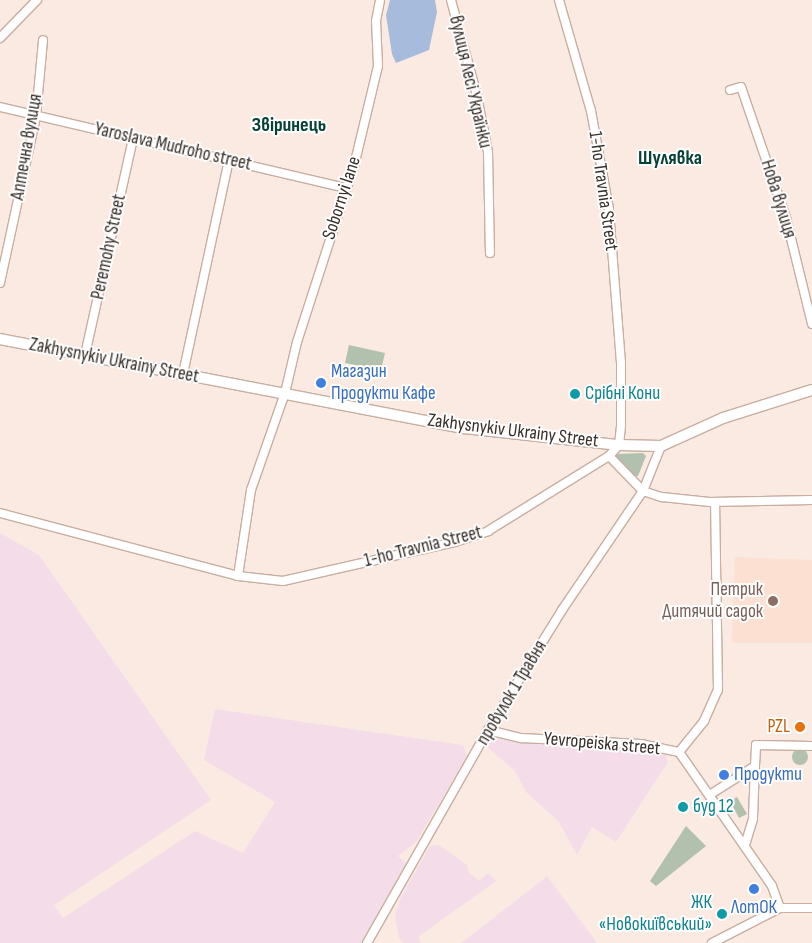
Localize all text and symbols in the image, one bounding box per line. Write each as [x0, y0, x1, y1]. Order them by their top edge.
street label: вулиця Лесі Українки [444, 14, 496, 150]
street label: Аптечна вулиця [6, 92, 48, 202]
district label: Звіринець [252, 113, 326, 137]
street label: Yaroslava Mudroho street [92, 118, 254, 176]
street label: 1-ho Travnia Street [583, 130, 623, 252]
district label: Шулявка [638, 146, 702, 170]
street label: Sobornyi lane [318, 154, 366, 242]
street label: Нова вулиця [755, 157, 801, 241]
street label: Peremohy Street [87, 192, 131, 302]
street label: Zakhysnykiv Ukrainy Street [27, 333, 201, 389]
place label: Магазин Продукти Кафе [331, 361, 436, 405]
marker: Магазин Продукти Кафе [315, 377, 327, 389]
place label: Срібні Кони [585, 383, 660, 405]
marker: Срібні Кони [569, 388, 581, 400]
street label: Zakhysnykiv Ukrainy Street [426, 409, 600, 453]
street label: 1-ho Travnia Street [362, 521, 484, 573]
place label: Петрик Дитячий садок [662, 579, 763, 623]
marker: Петрик Дитячий садок [767, 595, 779, 607]
street label: провулок 1 Травня [472, 636, 552, 750]
place label: PZL [768, 716, 790, 738]
marker: PZL [794, 721, 806, 733]
street label: Yevropeiska street [543, 728, 661, 760]
place label: Продукти [734, 764, 802, 786]
marker: Продукти [718, 769, 730, 781]
place label: буд 12 [693, 796, 734, 818]
marker: буд 12 [677, 801, 689, 813]
marker: ЛотОК [748, 883, 760, 895]
place label: ЖК «Новокиївський» [599, 892, 712, 936]
place label: ЛотОК [731, 897, 777, 919]
marker: ЖК «Новокиївський» [716, 908, 728, 920]

